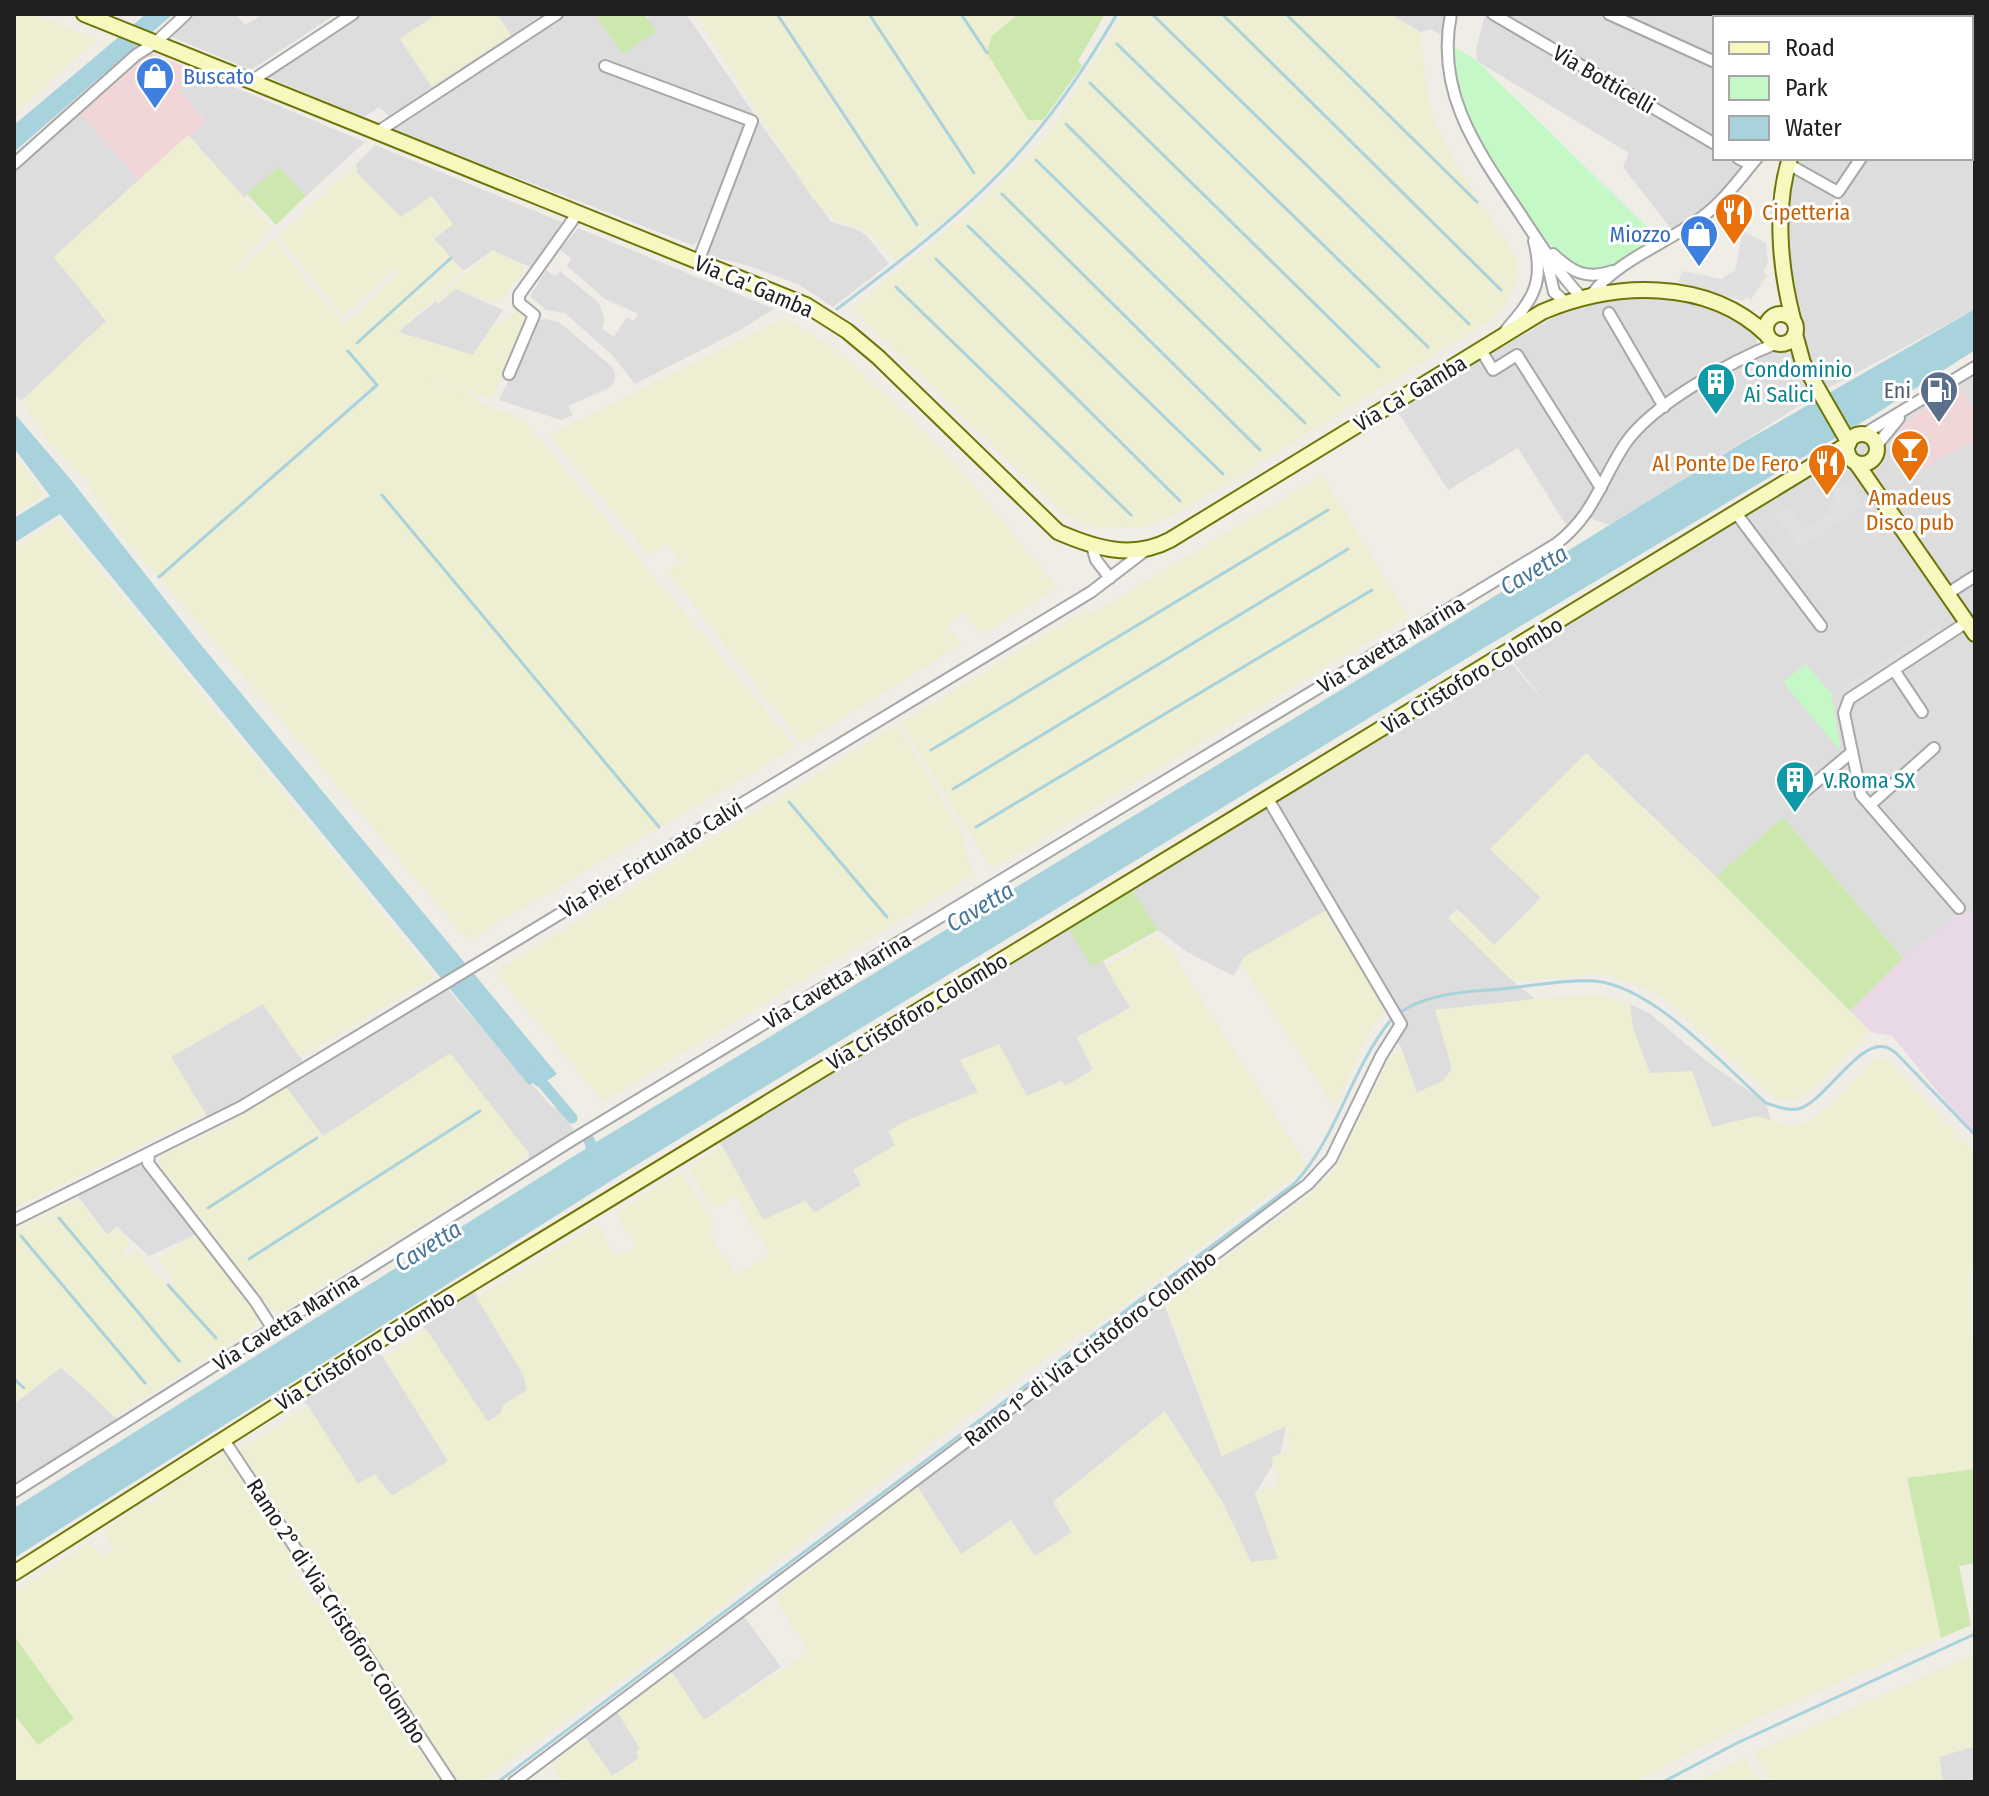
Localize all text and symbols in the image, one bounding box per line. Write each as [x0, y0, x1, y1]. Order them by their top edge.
legend [1713, 16, 1973, 160]
text: Road [1785, 34, 1835, 62]
street label: Via Botticelli [1548, 39, 1660, 119]
shop icon: Buscato [134, 55, 176, 110]
place label: Buscato [183, 63, 254, 90]
text: Park [1785, 74, 1828, 102]
text: Water [1785, 114, 1842, 142]
restaurant icon: Cipetteria [1713, 191, 1755, 246]
place label: Cipetteria [1762, 199, 1850, 226]
shop icon: Miozzo [1678, 213, 1720, 268]
place label: Miozzo [1610, 221, 1671, 248]
street label: Via Ca' Gamba [690, 249, 817, 324]
street label: Via Ca' Gamba [1349, 349, 1471, 438]
place label: Condominio Ai Salici [1744, 356, 1852, 408]
building icon: Condominio Ai Salici [1695, 361, 1737, 416]
fuel station icon: Eni [1918, 369, 1960, 424]
place label: Eni [1884, 377, 1911, 404]
bar icon: Amadeus Disco pub [1889, 428, 1931, 483]
restaurant icon: Al Ponte De Fero [1806, 442, 1848, 497]
place label: Al Ponte De Fero [1652, 450, 1799, 477]
place label: Amadeus Disco pub [1866, 484, 1954, 536]
water label: Cavetta [1495, 539, 1573, 601]
street label: Via Cavetta Marina [1313, 590, 1470, 699]
street label: Via Cristoforo Colombo [1377, 611, 1568, 740]
building icon: V.Roma SX [1774, 759, 1816, 814]
place label: V.Roma SX [1823, 767, 1916, 794]
street label: Via Pier Fortunato Calvi [555, 793, 748, 924]
water label: Cavetta [941, 876, 1019, 938]
street label: Via Cavetta Marina [759, 926, 916, 1035]
street label: Via Cristoforo Colombo [822, 947, 1013, 1076]
water label: Cavetta [389, 1215, 467, 1277]
street label: Ramo 1° di Via Cristoforo Colombo [959, 1245, 1222, 1452]
street label: Via Cavetta Marina [208, 1266, 364, 1377]
street label: Via Cristoforo Colombo [271, 1284, 460, 1417]
street label: Ramo 2° di Via Cristoforo Colombo [241, 1474, 432, 1749]

